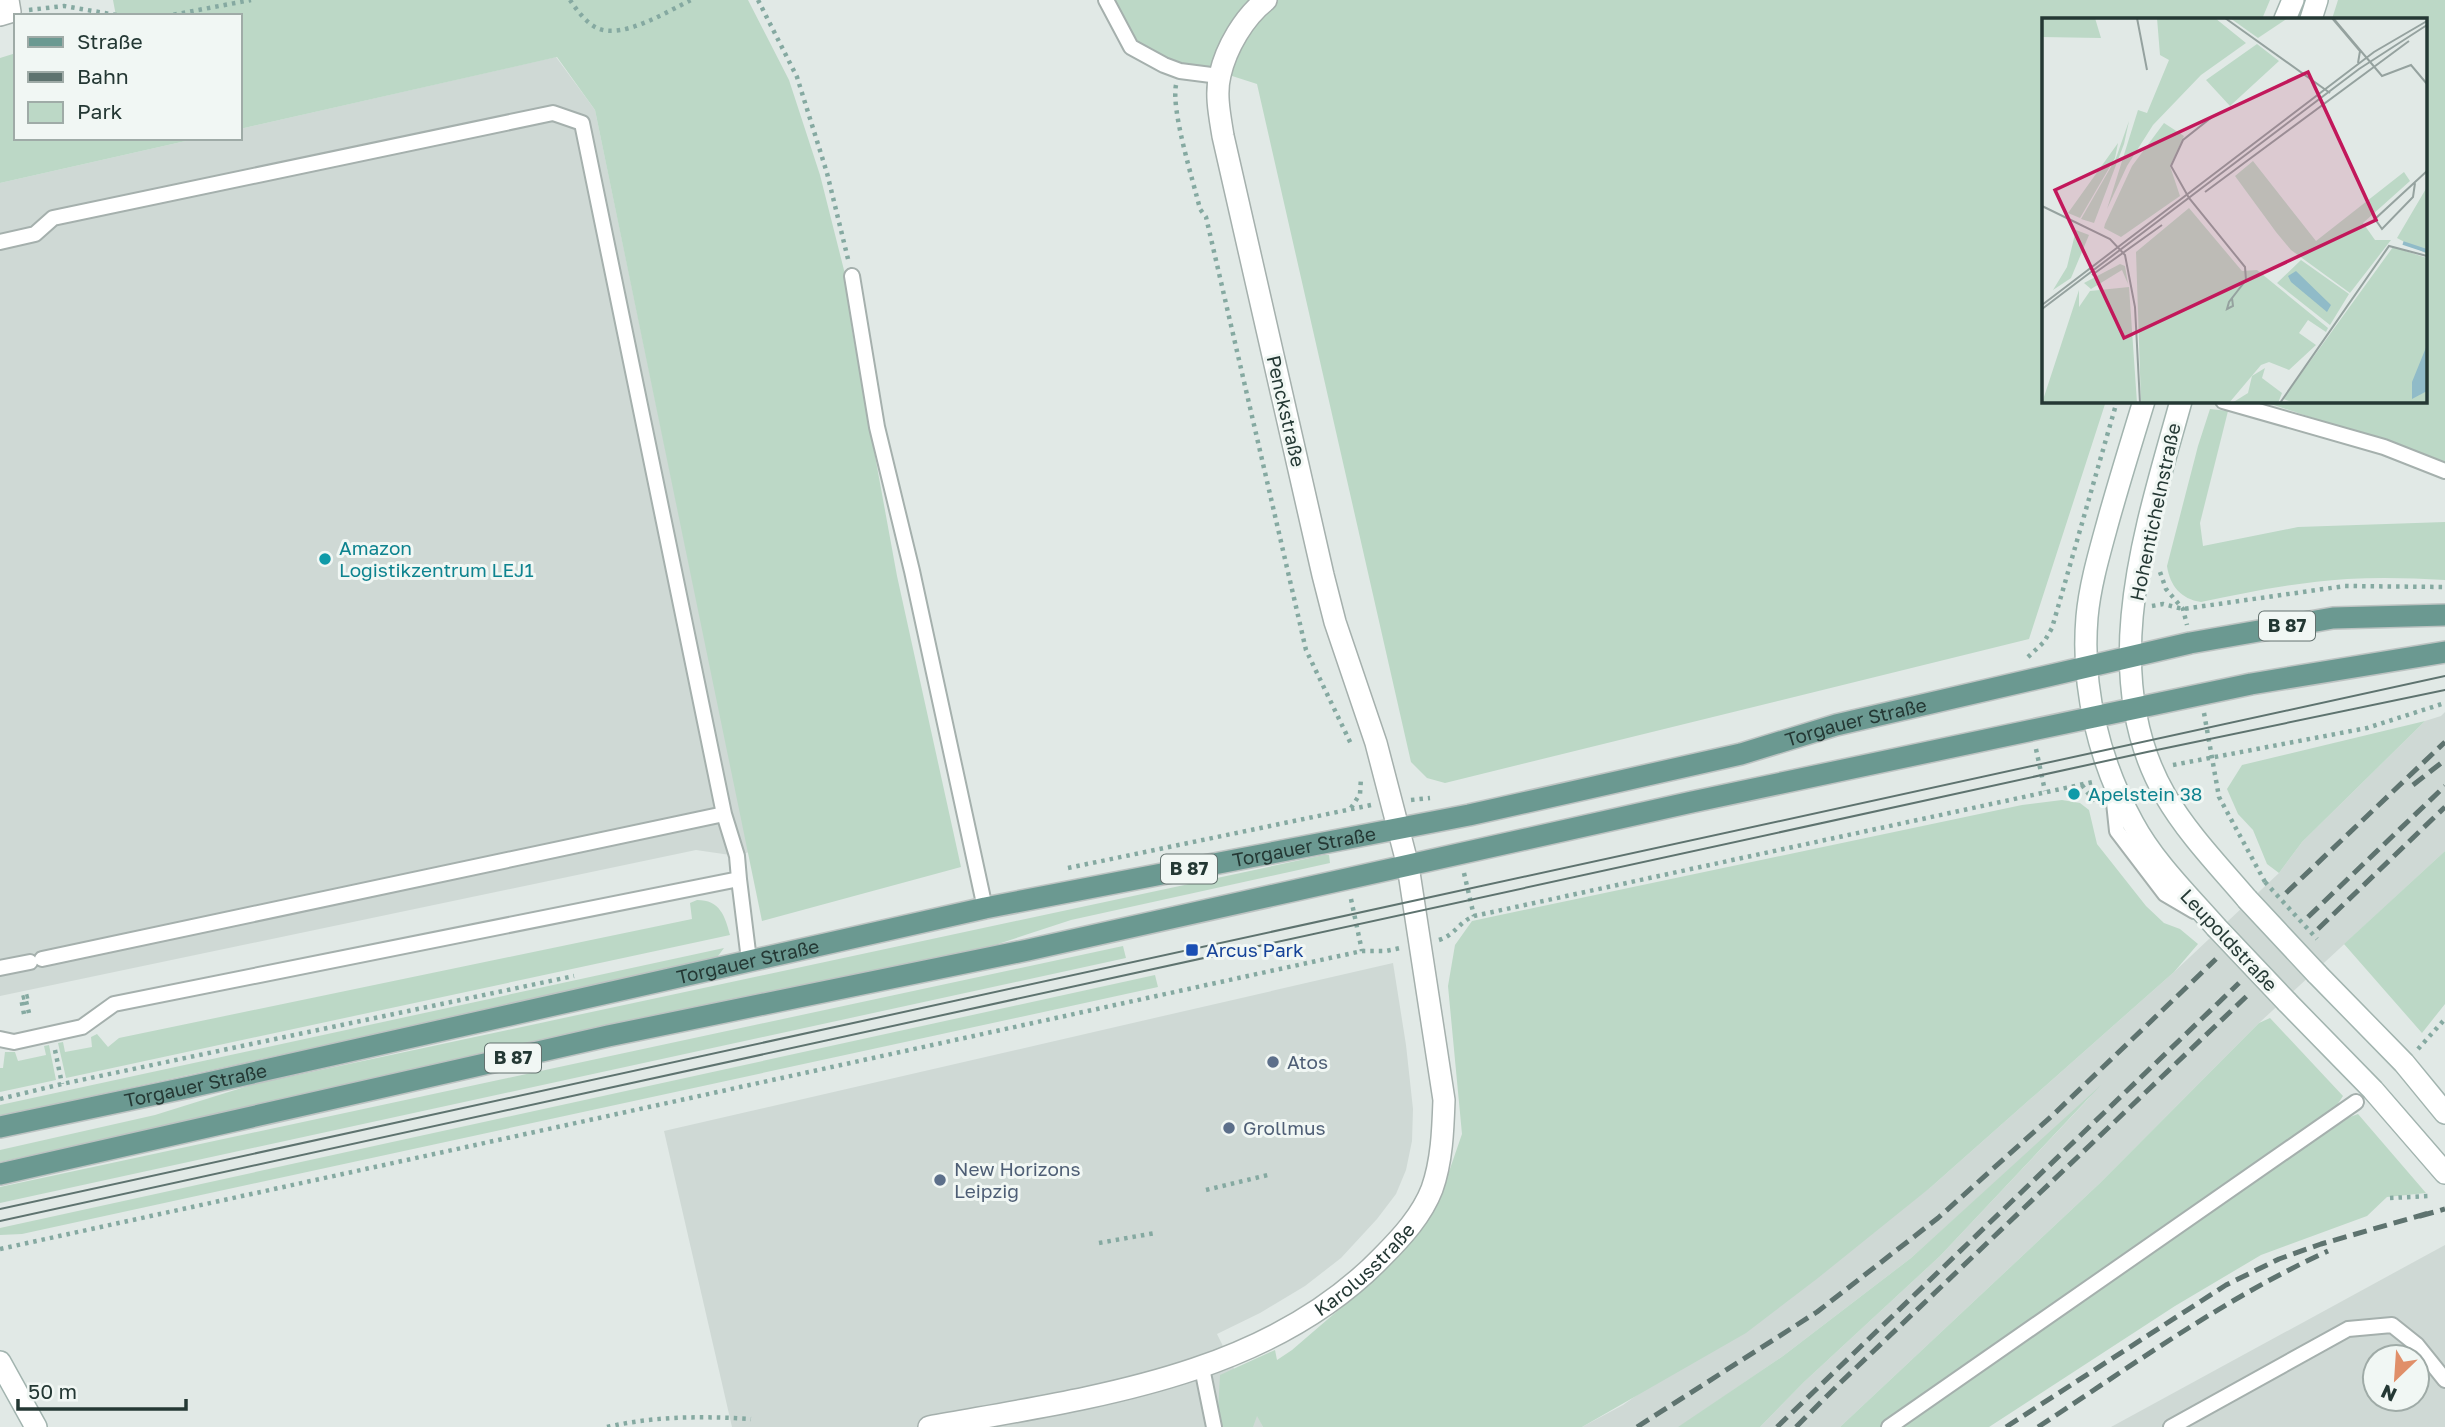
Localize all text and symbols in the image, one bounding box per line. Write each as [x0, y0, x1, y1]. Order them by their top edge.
legend [14, 14, 242, 140]
inset map [2042, 18, 2428, 402]
text: Straße [77, 28, 143, 54]
text: Bahn [77, 63, 129, 89]
text: Park [77, 98, 123, 124]
street label: Penckstraße [1262, 353, 1310, 469]
street label: Hohentichelnstraße [2124, 421, 2185, 603]
place label: Amazon Logistikzentrum LEJ1 [339, 536, 534, 581]
marker: Amazon Logistikzentrum LEJ1 [317, 551, 333, 567]
road number: B 87 [2259, 612, 2315, 640]
street label: Torgauer Straße [1782, 692, 1929, 751]
place label: Apelstein 38 [2088, 782, 2202, 805]
marker: Apelstein 38 [2066, 786, 2082, 802]
street label: Torgauer Straße [1230, 821, 1378, 871]
road number: B 87 [1161, 854, 1217, 884]
street label: Leupoldstraße [2176, 884, 2283, 996]
street label: Torgauer Straße [674, 934, 821, 988]
place label: Arcus Park [1206, 938, 1304, 961]
marker: Arcus Park [1184, 942, 1200, 958]
road number: B 87 [485, 1044, 541, 1072]
place label: Atos [1287, 1050, 1328, 1073]
marker: Atos [1265, 1054, 1281, 1070]
street label: Torgauer Straße [122, 1058, 269, 1112]
place label: Grollmus [1243, 1116, 1326, 1139]
marker: Grollmus [1221, 1120, 1237, 1136]
place label: New Horizons Leipzig [954, 1157, 1081, 1202]
marker: New Horizons Leipzig [932, 1172, 948, 1188]
street label: Karolusstraße [1310, 1218, 1419, 1320]
north arrow [2361, 1343, 2431, 1413]
scale bar [18, 1368, 186, 1412]
text: 50 m [28, 1378, 77, 1404]
text: N [2377, 1380, 2400, 1407]

